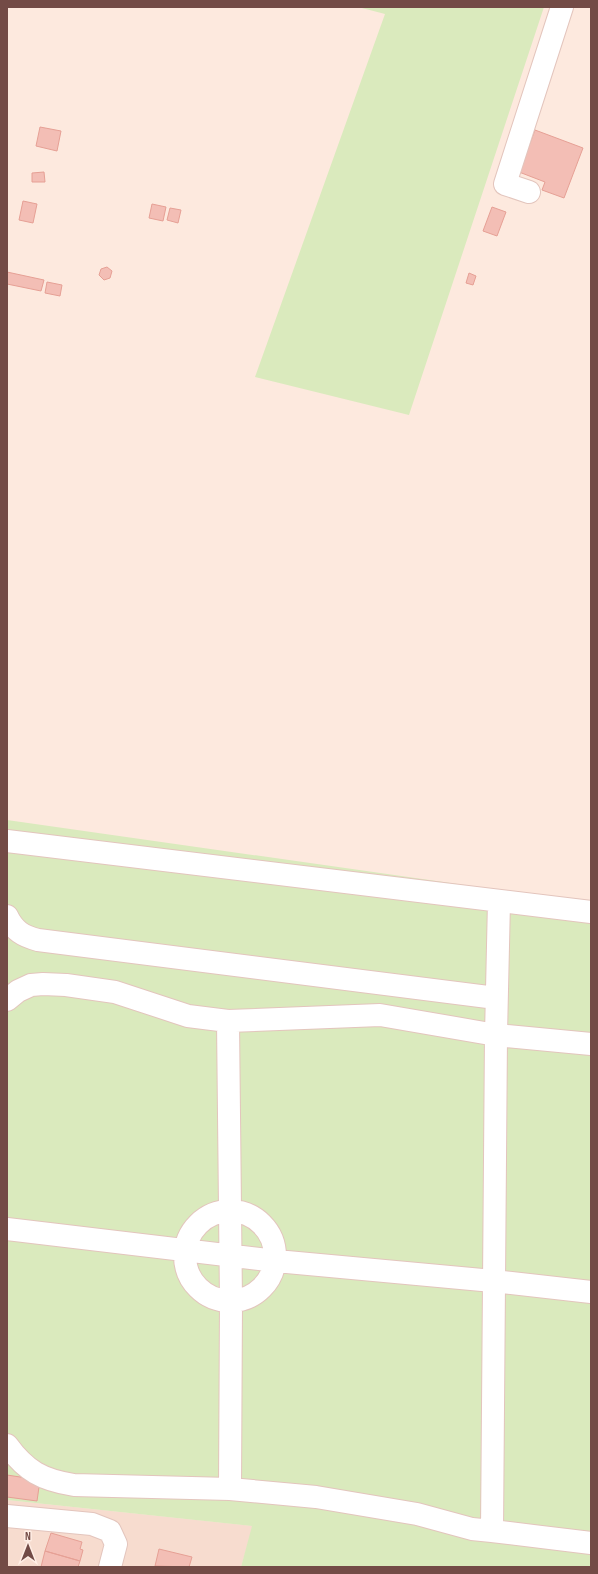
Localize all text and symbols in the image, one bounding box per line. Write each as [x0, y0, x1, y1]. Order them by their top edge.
north arrow [8, 1526, 48, 1566]
text: N [25, 1530, 31, 1543]

